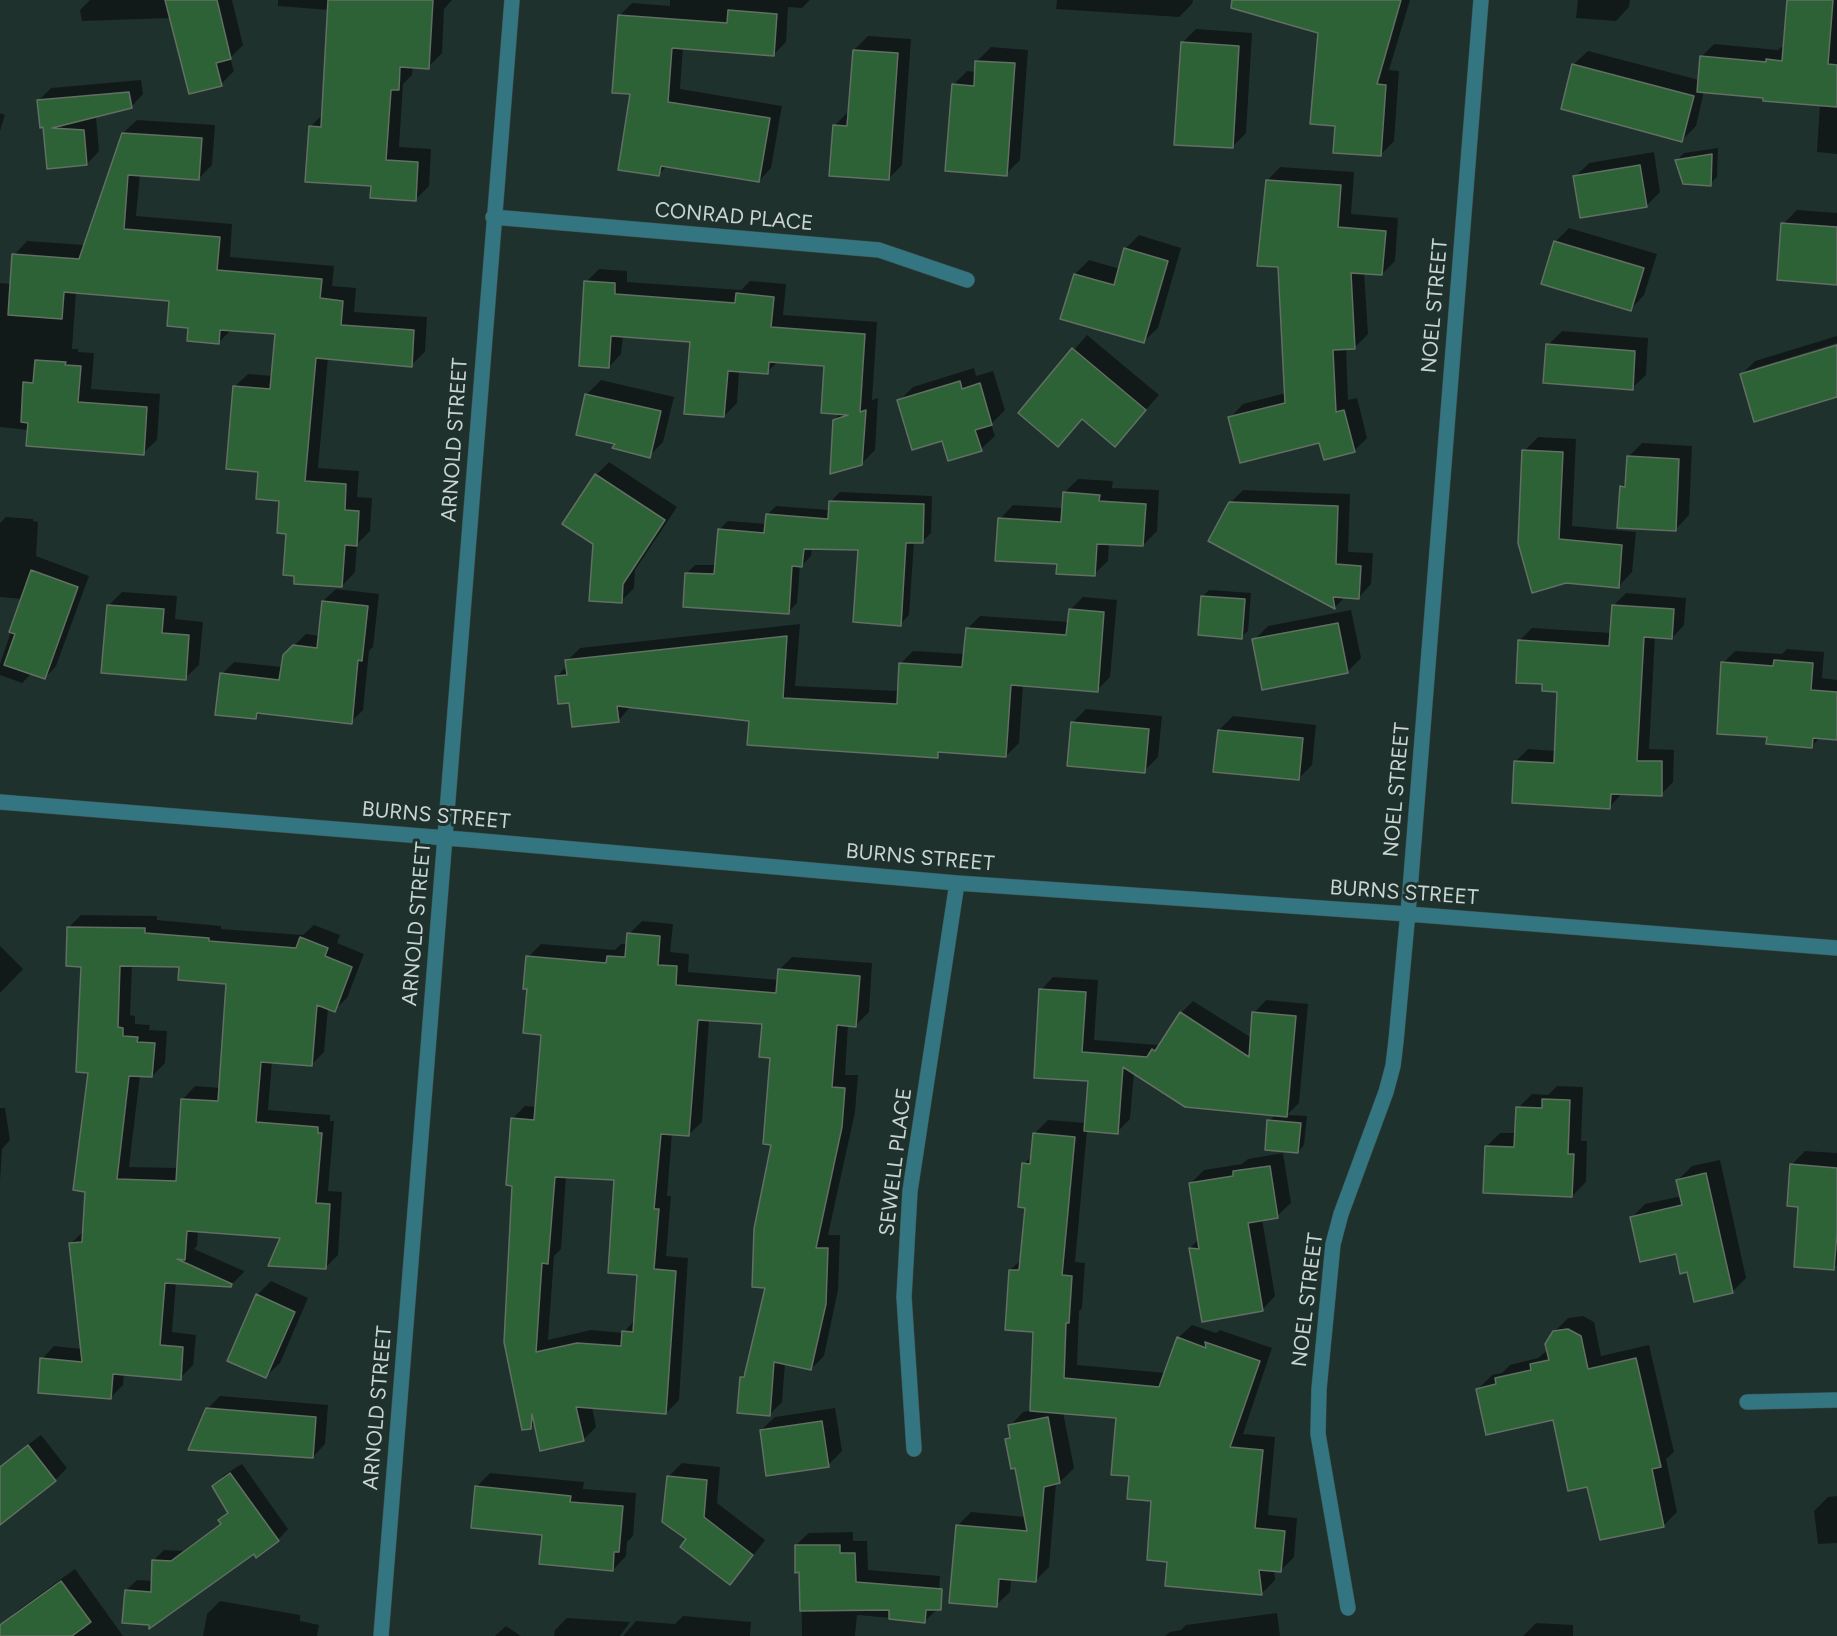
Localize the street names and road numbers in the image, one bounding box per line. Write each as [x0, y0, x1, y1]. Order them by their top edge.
street label: CONRAD PLACE [654, 198, 814, 236]
street label: NOEL STREET [1417, 238, 1453, 374]
street label: ARNOLD STREET [437, 357, 473, 523]
street label: NOEL STREET [1379, 722, 1415, 858]
street label: BURNS STREET [361, 797, 511, 835]
street label: BURNS STREET [845, 839, 995, 877]
street label: ARNOLD STREET [397, 841, 437, 1007]
street label: BURNS STREET [1329, 875, 1479, 911]
street label: SEWELL PLACE [874, 1086, 918, 1238]
street label: NOEL STREET [1287, 1231, 1329, 1369]
street label: ARNOLD STREET [358, 1325, 398, 1491]

